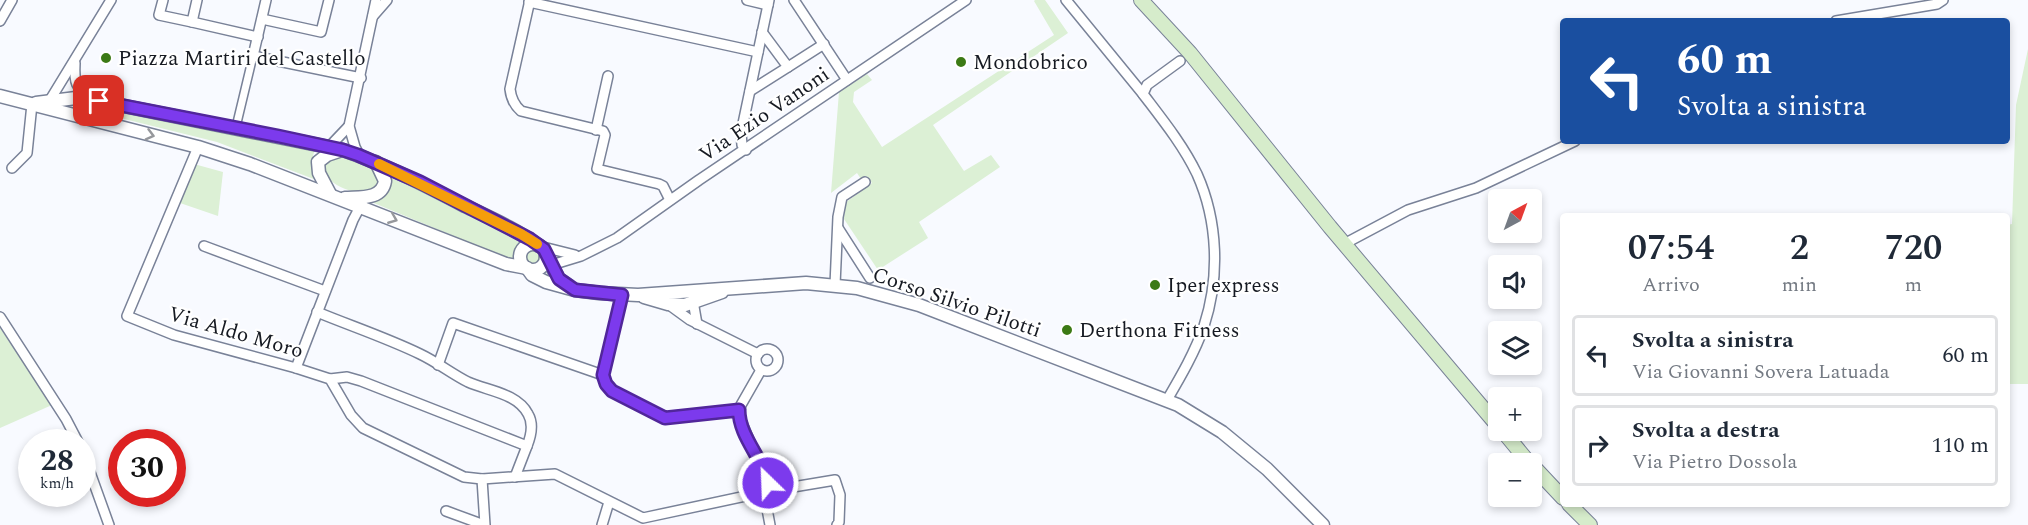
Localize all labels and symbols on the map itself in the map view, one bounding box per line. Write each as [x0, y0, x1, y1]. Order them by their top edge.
place label: Piazza Martiri del Castello [118, 43, 366, 75]
place label: Mondobrico [973, 47, 1088, 79]
marker: Piazza Martiri del Castello [99, 51, 113, 65]
marker: Mondobrico [954, 55, 968, 69]
street label: Via Ezio Vanoni [693, 59, 836, 170]
pin [73, 75, 124, 126]
one-way arrow [145, 127, 155, 140]
north arrow [1488, 189, 1542, 243]
one-way arrow [387, 212, 398, 224]
street label: Corso Silvio Pilotti [868, 259, 1045, 347]
place label: Iper express [1167, 270, 1280, 302]
marker: Iper express [1148, 278, 1162, 292]
street label: Via Aldo Moro [165, 298, 307, 367]
place label: Derthona Fitness [1079, 315, 1240, 347]
marker: Derthona Fitness [1060, 323, 1074, 337]
speed limit sign: 30 [108, 429, 186, 507]
position arrow [736, 451, 800, 515]

